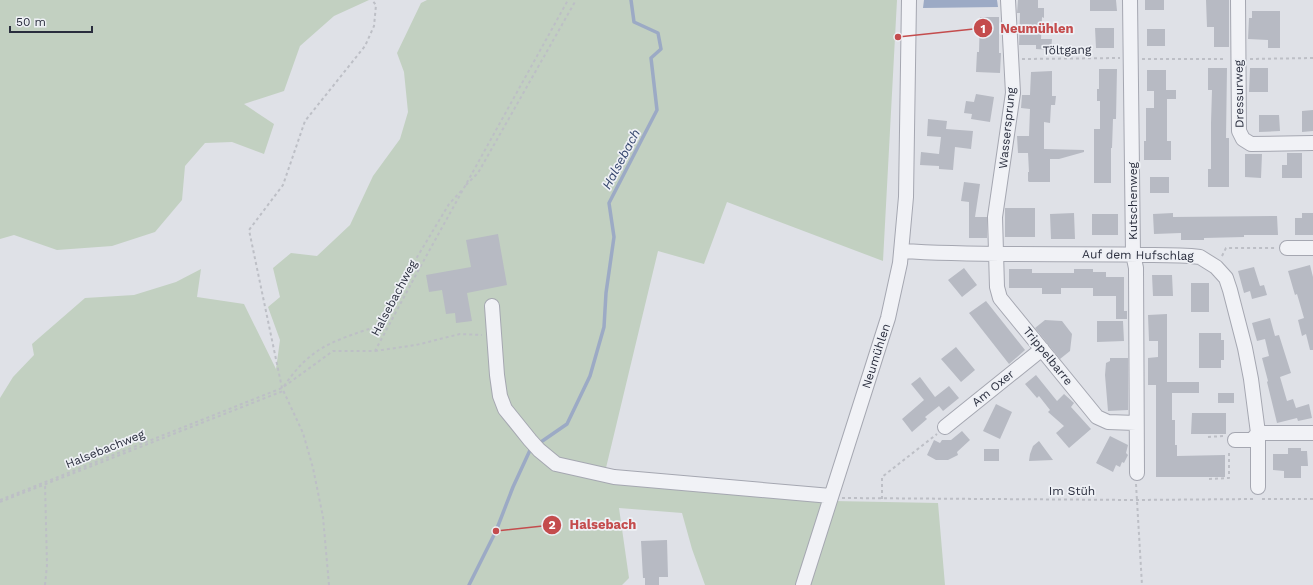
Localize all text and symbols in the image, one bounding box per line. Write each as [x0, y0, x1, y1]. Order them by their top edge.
scale bar [10, 8, 92, 34]
text: 50 m [16, 15, 46, 29]
callout: Neumühlen [973, 16, 1082, 41]
text: Neumühlen [1000, 21, 1074, 36]
text: 1 [980, 22, 986, 36]
street label: Töltgang [1043, 43, 1092, 57]
street label: Dressurweg [1231, 59, 1247, 128]
street label: Wassersprung [996, 86, 1018, 170]
water label: Halsebach [599, 126, 643, 192]
street label: Kutschenweg [1126, 161, 1140, 240]
street label: Auf dem Hufschlag [1082, 247, 1195, 263]
street label: Halsebachweg [368, 257, 420, 338]
street label: Neumühlen [859, 322, 893, 390]
street label: Trippelbarre [1020, 324, 1076, 388]
street label: Am Oxer [969, 367, 1017, 409]
street label: Halsebachweg [63, 427, 147, 471]
street label: Im Stüh [1049, 484, 1095, 498]
callout: Halsebach [542, 512, 645, 537]
text: Halsebach [570, 517, 636, 532]
text: 2 [548, 518, 556, 532]

